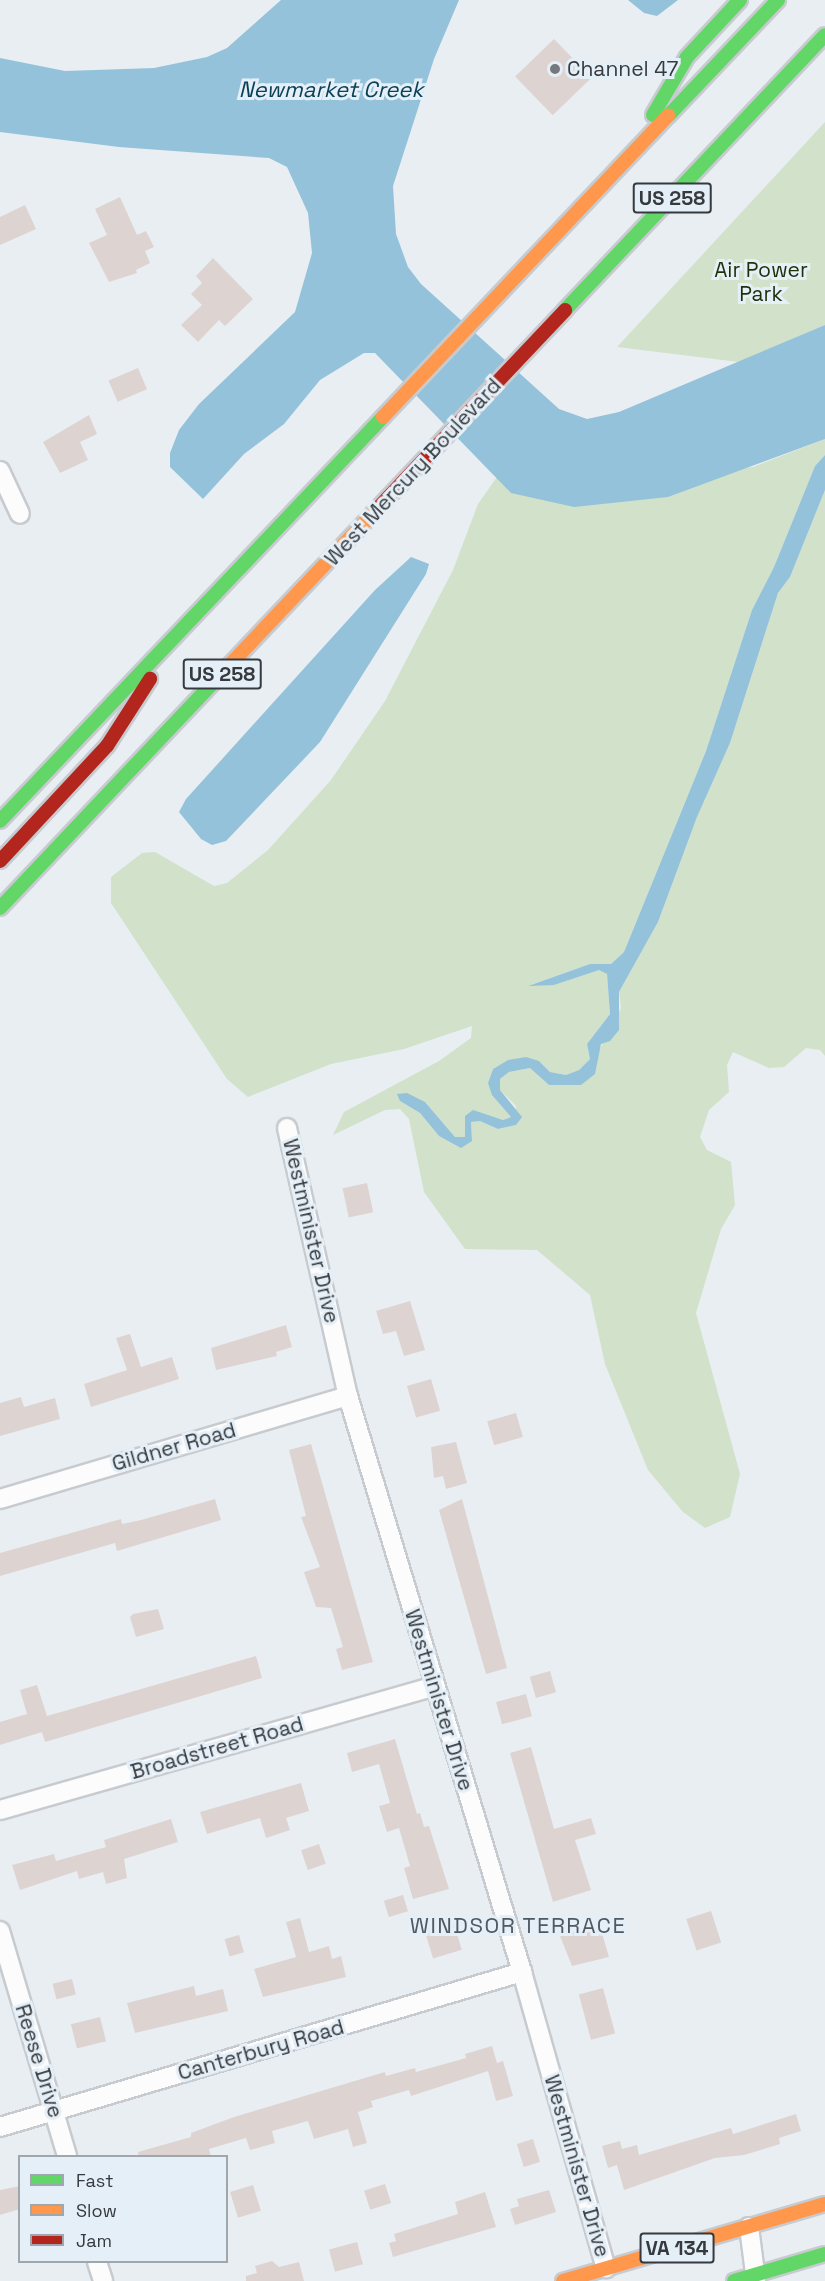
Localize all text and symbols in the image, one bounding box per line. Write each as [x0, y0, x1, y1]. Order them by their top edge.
place label: Channel 47 [567, 56, 678, 82]
marker: Channel 47 [548, 62, 562, 76]
water label: Newmarket Creek [239, 77, 423, 103]
road number: US 258 [632, 181, 712, 215]
park label: Air Power Park [714, 257, 808, 307]
street label: West Mercury Boulevard [320, 373, 506, 571]
road number: US 258 [182, 657, 262, 691]
street label: Westminister Drive [278, 1136, 344, 1326]
street label: Gildner Road [109, 1417, 239, 1477]
street label: Westminister Drive [399, 1606, 479, 1794]
street label: Broadstreet Road [128, 1711, 306, 1785]
district label: WINDSOR TERRACE [409, 1913, 627, 1939]
street label: Reese Drive [10, 2001, 68, 2121]
street label: Canterbury Road [175, 2014, 347, 2086]
street label: Westminister Drive [539, 2072, 615, 2260]
legend [18, 2155, 228, 2263]
text: Fast [76, 2169, 113, 2192]
text: Slow [76, 2199, 117, 2222]
text: Jam [76, 2229, 112, 2252]
road number: VA 134 [638, 2231, 716, 2265]

